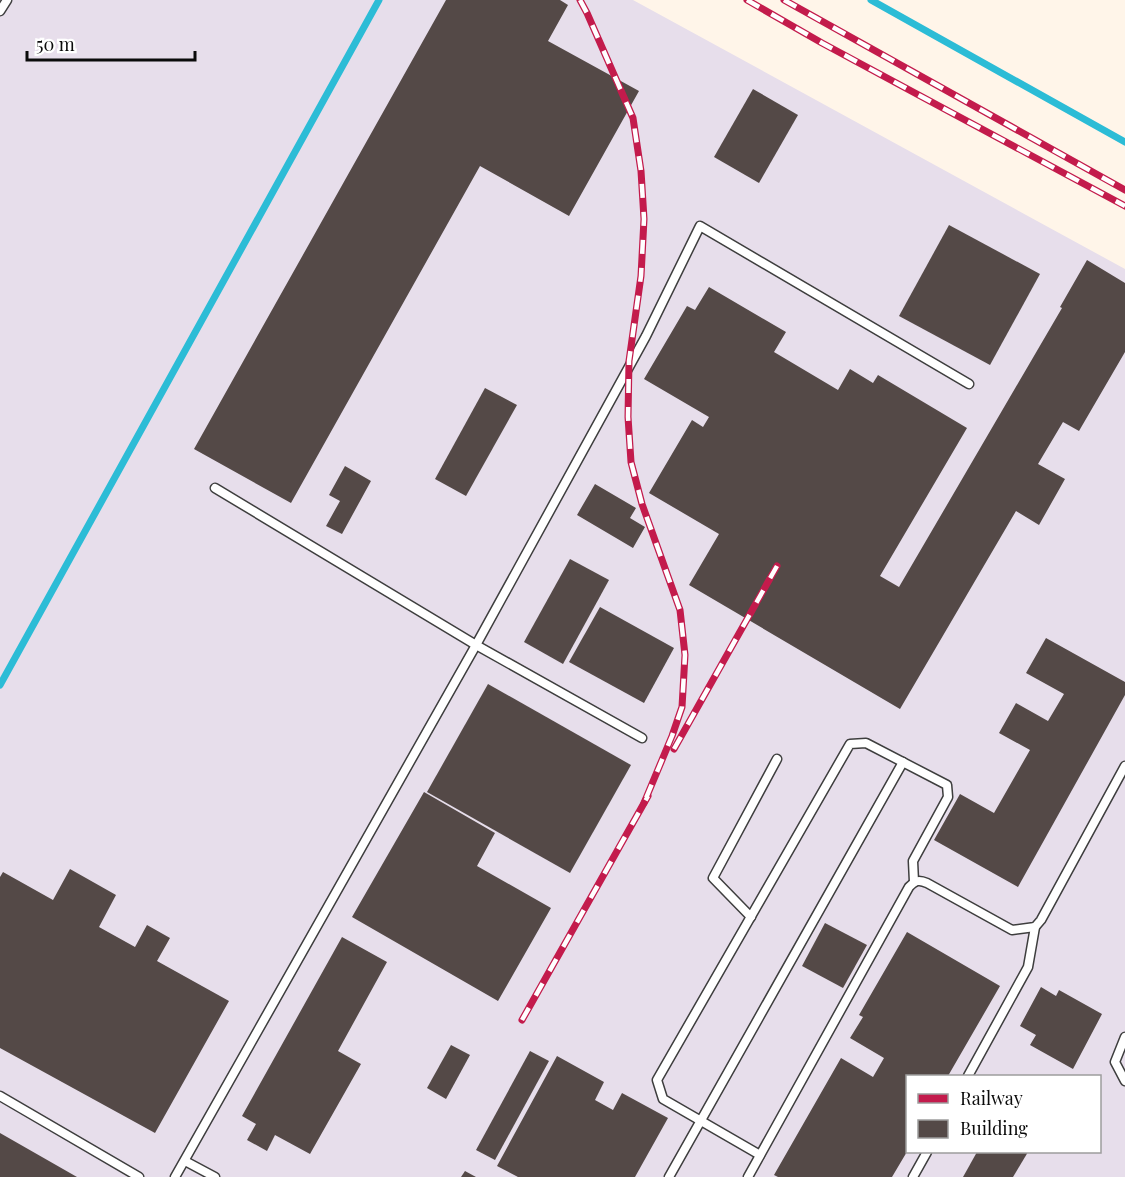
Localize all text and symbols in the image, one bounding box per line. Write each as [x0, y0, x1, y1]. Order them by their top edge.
scale bar [27, 24, 195, 62]
text: 50 m [36, 32, 75, 56]
legend [906, 1075, 1101, 1153]
text: Railway [960, 1086, 1023, 1110]
text: Building [960, 1116, 1028, 1140]

